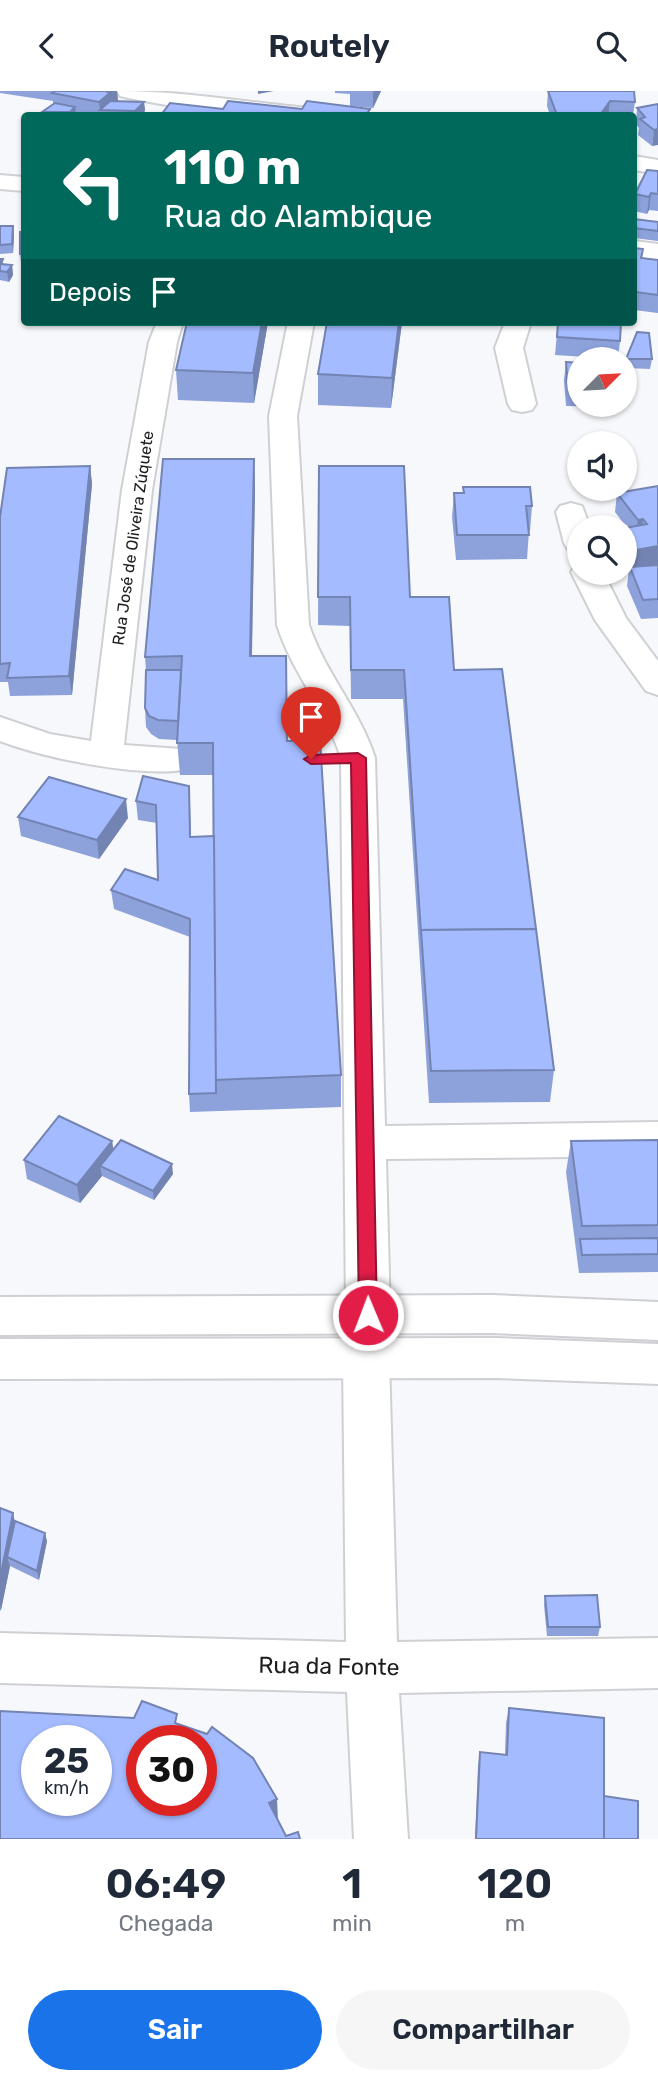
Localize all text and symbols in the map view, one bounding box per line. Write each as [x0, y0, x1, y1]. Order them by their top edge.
icon: back [28, 27, 66, 65]
text: Routely [268, 27, 390, 65]
icon: search [592, 27, 630, 65]
text: 110 m [164, 138, 301, 196]
icon: left [49, 140, 140, 231]
text: Rua do Alambique [164, 197, 433, 235]
icon: arrive [145, 273, 183, 311]
text: Depois [49, 277, 131, 308]
north arrow [567, 347, 637, 417]
map controls [567, 347, 637, 585]
street label: Rua José de Oliveira Zúquete [109, 429, 157, 647]
button: sound [567, 431, 637, 501]
button: search [567, 515, 637, 585]
pin [281, 687, 341, 759]
icon: arrive [292, 698, 330, 736]
position arrow [331, 1278, 405, 1352]
street label: Rua da Fonte [258, 1651, 400, 1681]
speed limit sign: 30 [126, 1725, 217, 1816]
text: 25 [44, 1740, 89, 1782]
text: km/h [44, 1777, 89, 1799]
text: 06:49 [106, 1859, 227, 1909]
text: 1 [342, 1859, 362, 1909]
text: 120 [478, 1859, 552, 1909]
text: Chegada [119, 1909, 214, 1937]
text: min [332, 1909, 372, 1937]
text: m [505, 1909, 525, 1937]
button: Sair [28, 1990, 322, 2070]
button: Compartilhar [336, 1990, 630, 2070]

